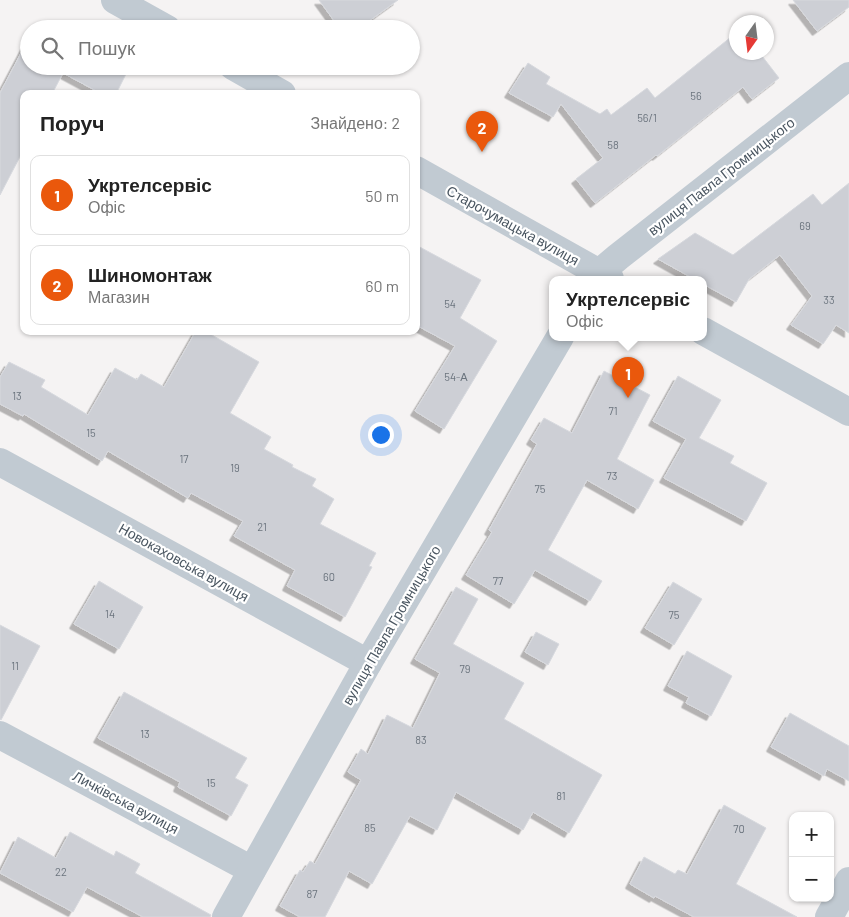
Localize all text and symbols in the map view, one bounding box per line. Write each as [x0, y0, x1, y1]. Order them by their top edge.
north arrow [729, 15, 774, 60]
search box [20, 20, 420, 75]
icon: search [38, 34, 66, 62]
text: Пошук [78, 36, 135, 59]
house number: 56 [690, 89, 702, 102]
text: Поруч [40, 110, 104, 135]
pin: 2 [466, 111, 498, 152]
house number: 56/1 [637, 111, 657, 124]
text: Знайдено: 2 [310, 113, 400, 132]
street label: вулиця Павла Громницького [644, 113, 798, 239]
house number: 58 [607, 138, 619, 151]
text: Укртелсервіс [88, 173, 212, 196]
street label: Старочумацька вулиця [444, 182, 582, 268]
text: 1 [54, 186, 60, 205]
text: 50 m [365, 186, 399, 205]
text: Офіс [88, 197, 125, 216]
house number: 69 [799, 219, 811, 232]
text: Шиномонтаж [88, 263, 212, 286]
text: 2 [53, 276, 61, 295]
text: 60 m [365, 276, 399, 295]
popup [549, 276, 707, 341]
text: Магазин [88, 287, 150, 306]
text: Укртелсервіс [566, 287, 690, 310]
house number: 33 [823, 293, 835, 306]
house number: 54 [444, 297, 456, 310]
text: Офіс [566, 311, 603, 330]
pin: 1 [612, 357, 644, 398]
house number: 54-А [444, 370, 468, 383]
house number: 13 [12, 389, 22, 402]
house number: 71 [608, 404, 618, 417]
your location [368, 422, 394, 448]
house number: 15 [86, 426, 96, 439]
house number: 17 [179, 452, 189, 465]
house number: 19 [230, 461, 240, 474]
house number: 73 [607, 469, 617, 482]
house number: 75 [535, 482, 546, 495]
street label: Новокаховська вулиця [116, 519, 252, 605]
house number: 21 [257, 520, 267, 533]
street label: вулиця Павла Громницького [338, 542, 444, 708]
house number: 60 [323, 570, 335, 583]
house number: 77 [493, 574, 503, 587]
house number: 14 [105, 607, 115, 620]
house number: 75 [669, 608, 680, 621]
house number: 11 [11, 659, 19, 672]
house number: 79 [460, 662, 471, 675]
house number: 13 [140, 727, 150, 740]
house number: 83 [415, 733, 427, 746]
street label: Личківська вулиця [70, 767, 182, 837]
house number: 15 [206, 776, 216, 789]
house number: 81 [556, 789, 566, 802]
map controls [789, 812, 834, 902]
button: + [789, 812, 834, 857]
house number: 85 [364, 821, 376, 834]
house number: 70 [733, 822, 745, 835]
button: − [789, 857, 834, 902]
house number: 22 [55, 865, 67, 878]
house number: 87 [307, 887, 317, 900]

